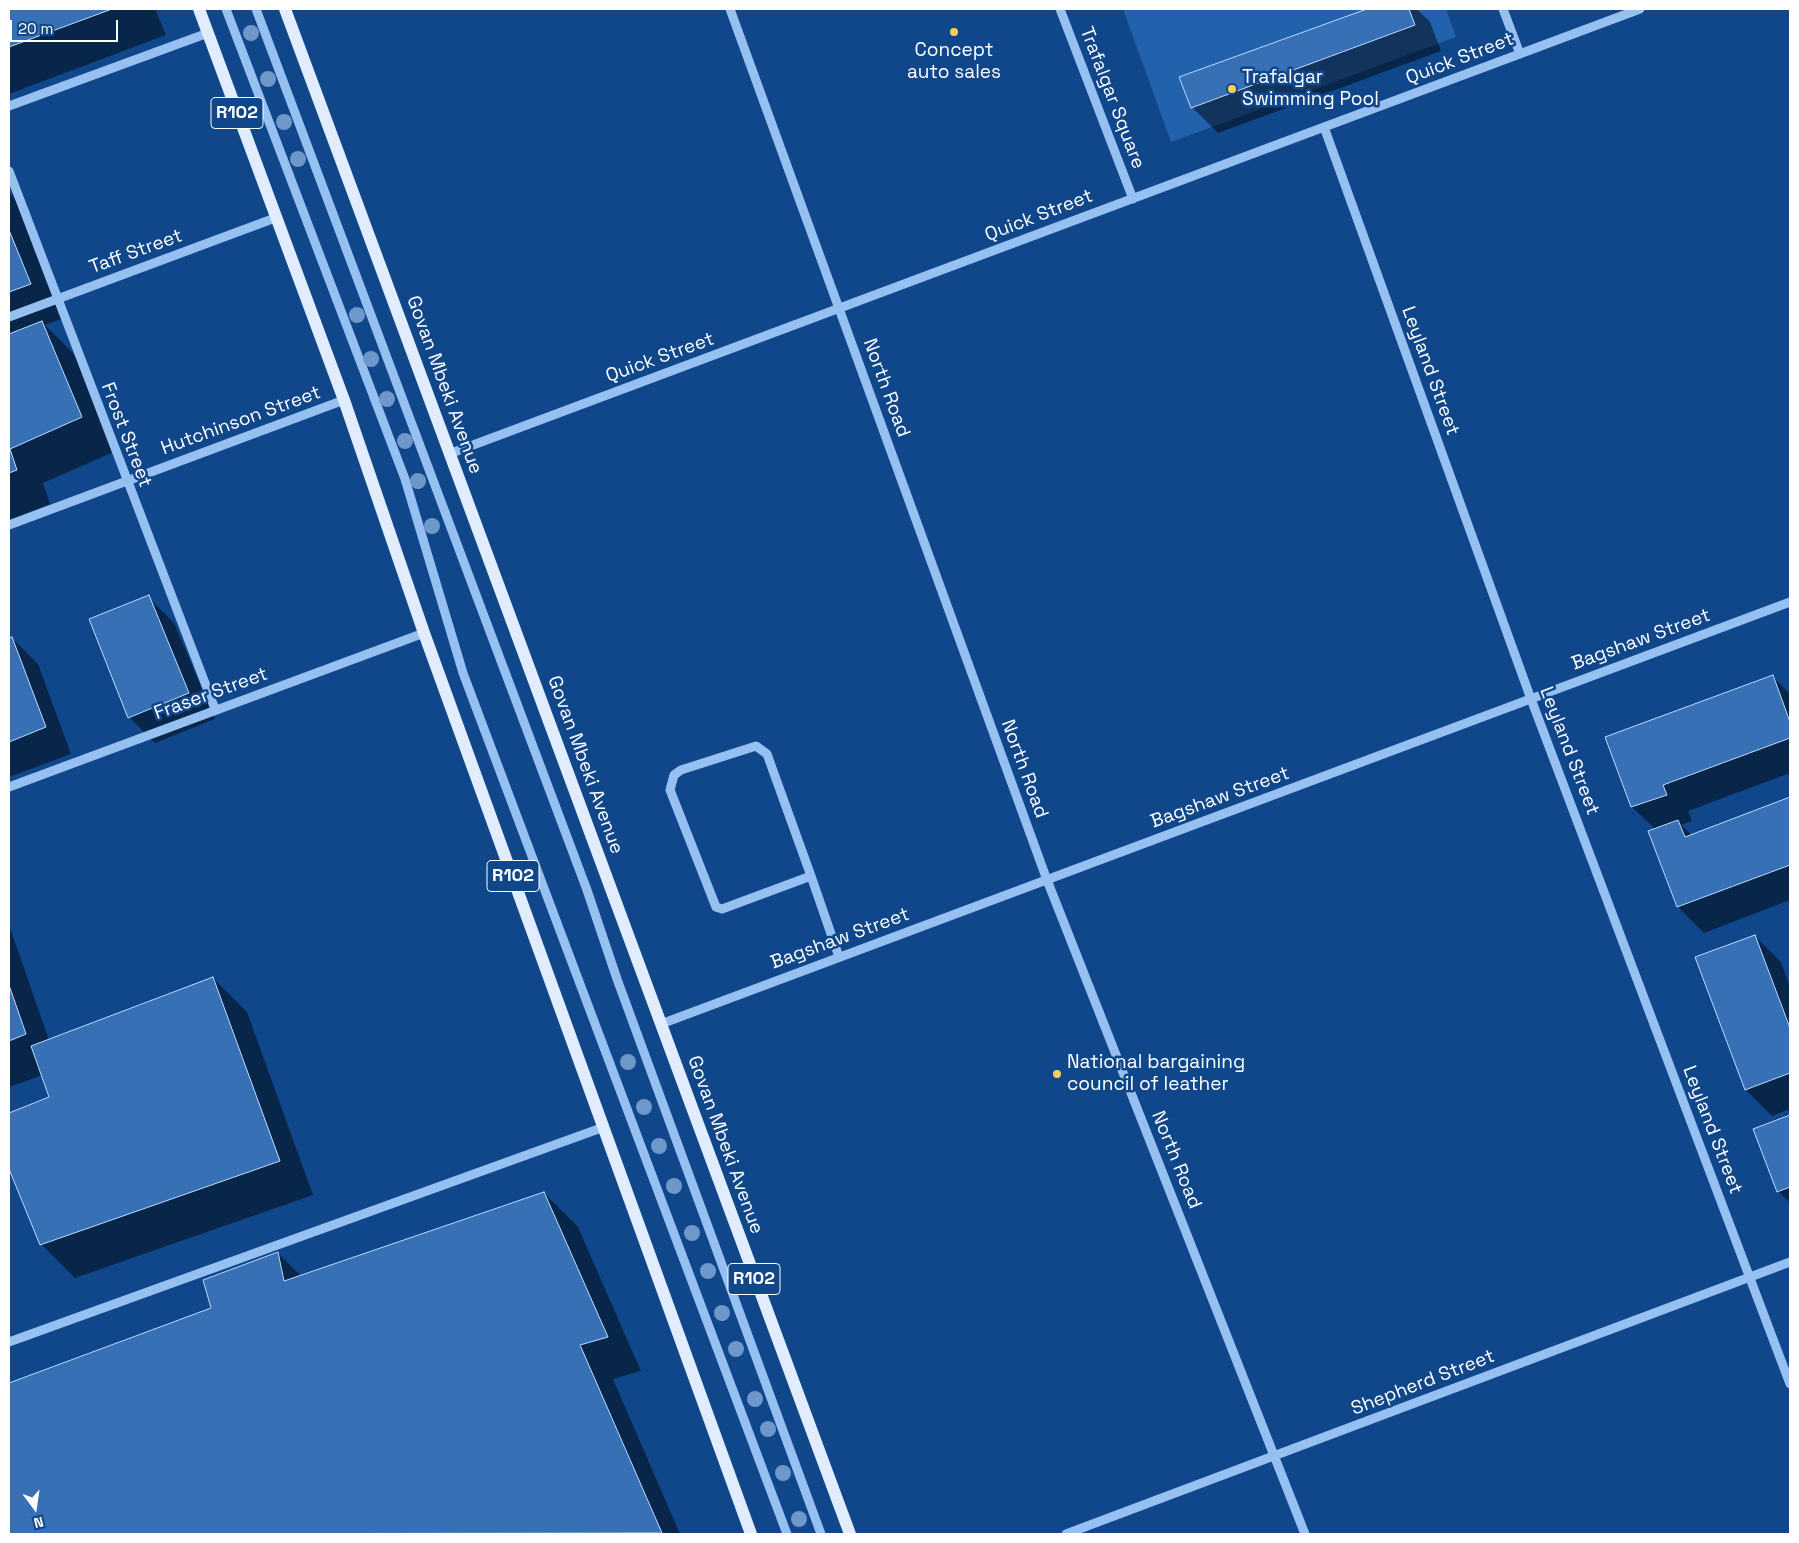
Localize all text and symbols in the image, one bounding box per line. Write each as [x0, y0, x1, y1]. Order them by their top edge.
scale bar [12, 10, 120, 42]
text: 20 m [18, 19, 53, 38]
street label: Trafalgar Square [1074, 24, 1150, 172]
marker: Concept auto sales [948, 26, 960, 38]
street label: Quick Street [1403, 28, 1517, 90]
place label: Concept auto sales [907, 40, 1001, 84]
place label: Trafalgar Swimming Pool [1242, 67, 1379, 111]
marker: Trafalgar Swimming Pool [1226, 83, 1238, 95]
road number: R102 [211, 98, 263, 128]
street label: Quick Street [982, 185, 1096, 247]
street label: Taff Street [86, 225, 186, 279]
street label: Govan Mbeki Avenue [401, 293, 487, 477]
street label: Leyland Street [1396, 303, 1464, 439]
street label: Quick Street [603, 328, 717, 388]
street label: North Road [858, 336, 914, 440]
street label: Frost Street [96, 379, 156, 491]
street label: Hutchinson Street [158, 382, 324, 460]
street label: Bagshaw Street [1569, 604, 1713, 676]
street label: Fraser Street [151, 663, 271, 725]
street label: Govan Mbeki Avenue [542, 673, 628, 857]
street label: Leyland Street [1534, 684, 1604, 818]
street label: North Road [996, 717, 1052, 821]
street label: Bagshaw Street [1148, 762, 1292, 834]
road number: R102 [487, 860, 539, 891]
street label: Bagshaw Street [768, 903, 912, 975]
place label: National bargaining council of leather [1067, 1052, 1245, 1096]
street label: Govan Mbeki Avenue [682, 1053, 768, 1237]
street label: Leyland Street [1677, 1063, 1747, 1197]
marker: National bargaining council of leather [1051, 1068, 1063, 1080]
street label: North Road [1146, 1108, 1206, 1212]
road number: R102 [728, 1264, 780, 1295]
street label: Shepherd Street [1348, 1345, 1498, 1421]
north arrow [10, 1483, 60, 1533]
text: N [32, 1513, 45, 1532]

